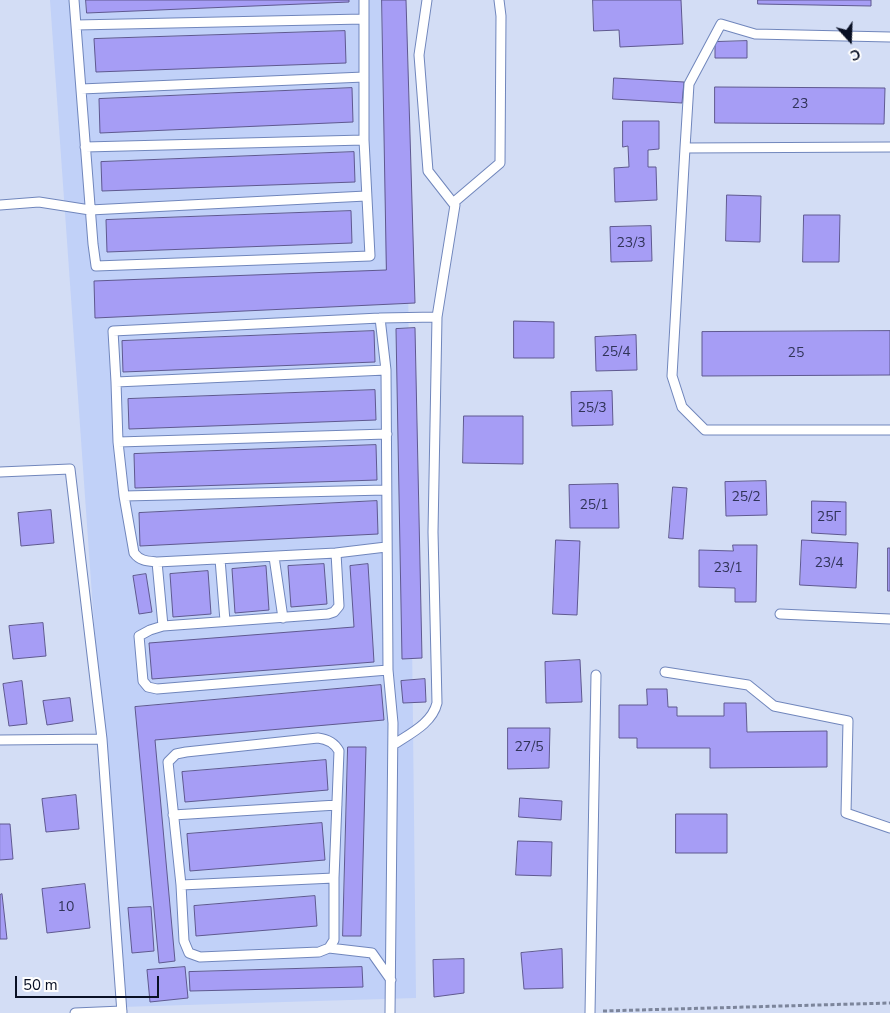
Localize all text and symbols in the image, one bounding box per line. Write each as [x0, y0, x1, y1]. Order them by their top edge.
north arrow [825, 15, 875, 65]
text: С [848, 44, 863, 65]
house number: 23 [792, 97, 808, 113]
house number: 23/3 [616, 236, 646, 252]
house number: 25/4 [601, 345, 631, 361]
house number: 25 [788, 346, 804, 362]
house number: 25/3 [577, 401, 607, 417]
house number: 25/2 [731, 490, 761, 506]
house number: 25/1 [579, 498, 609, 514]
house number: 25Г [817, 510, 841, 526]
house number: 23/4 [814, 556, 844, 572]
house number: 23/1 [713, 561, 743, 577]
house number: 27/5 [514, 740, 544, 756]
house number: 10 [58, 900, 74, 916]
scale bar [18, 966, 161, 998]
text: 50 m [23, 975, 58, 995]

